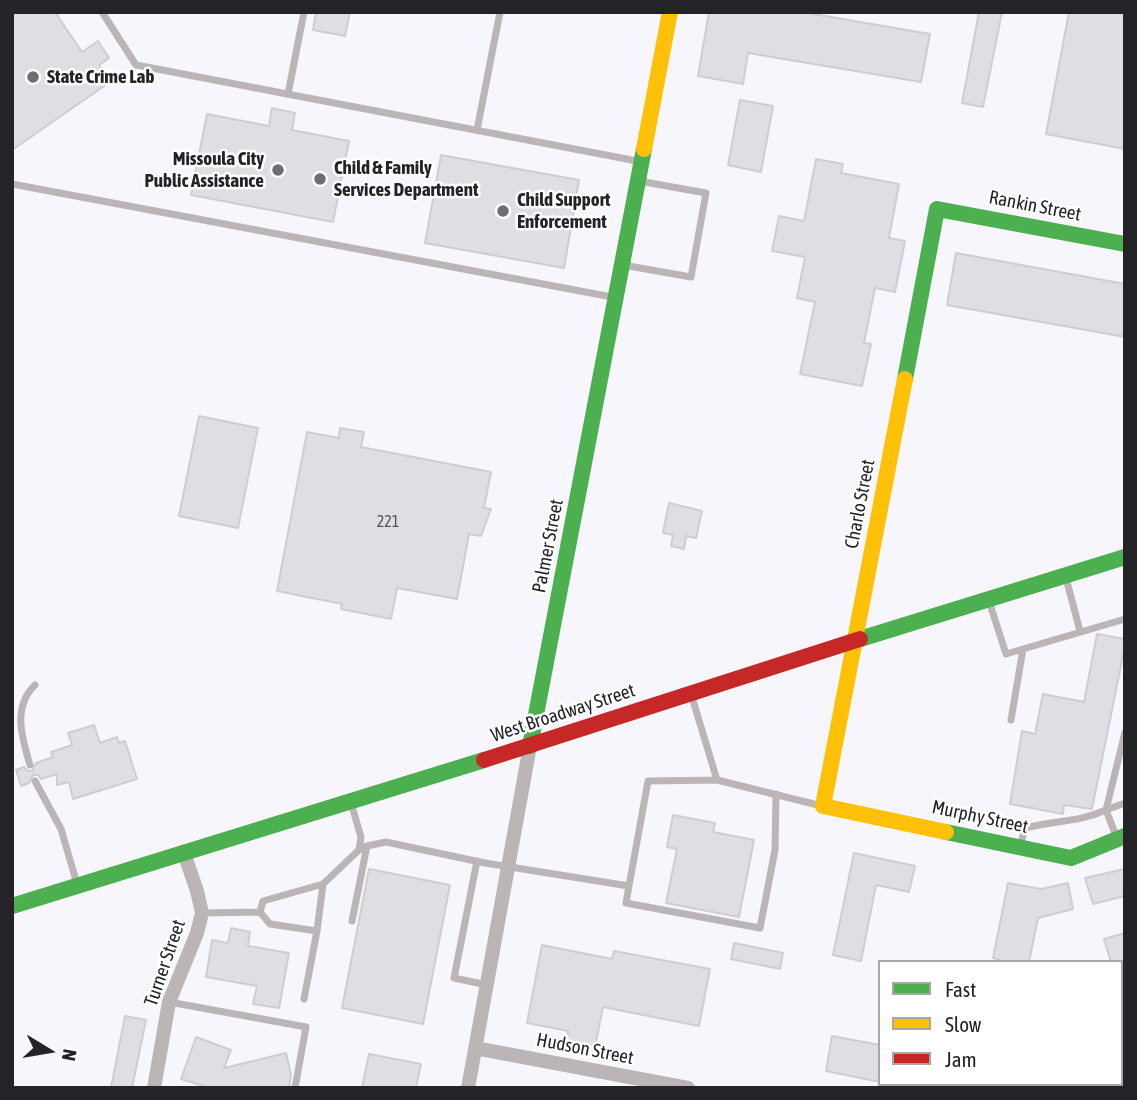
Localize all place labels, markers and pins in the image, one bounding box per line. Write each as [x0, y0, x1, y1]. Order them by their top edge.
place label: State Crime Lab [47, 66, 154, 88]
marker: State Crime Lab [25, 69, 41, 85]
place label: Missoula City Public Assistance [144, 148, 264, 192]
place label: Child & Family Services Department [334, 157, 478, 201]
marker: Missoula City Public Assistance [270, 162, 286, 178]
marker: Child & Family Services Department [312, 171, 328, 187]
place label: Child Support Enforcement [517, 189, 611, 233]
marker: Child Support Enforcement [495, 203, 511, 219]

